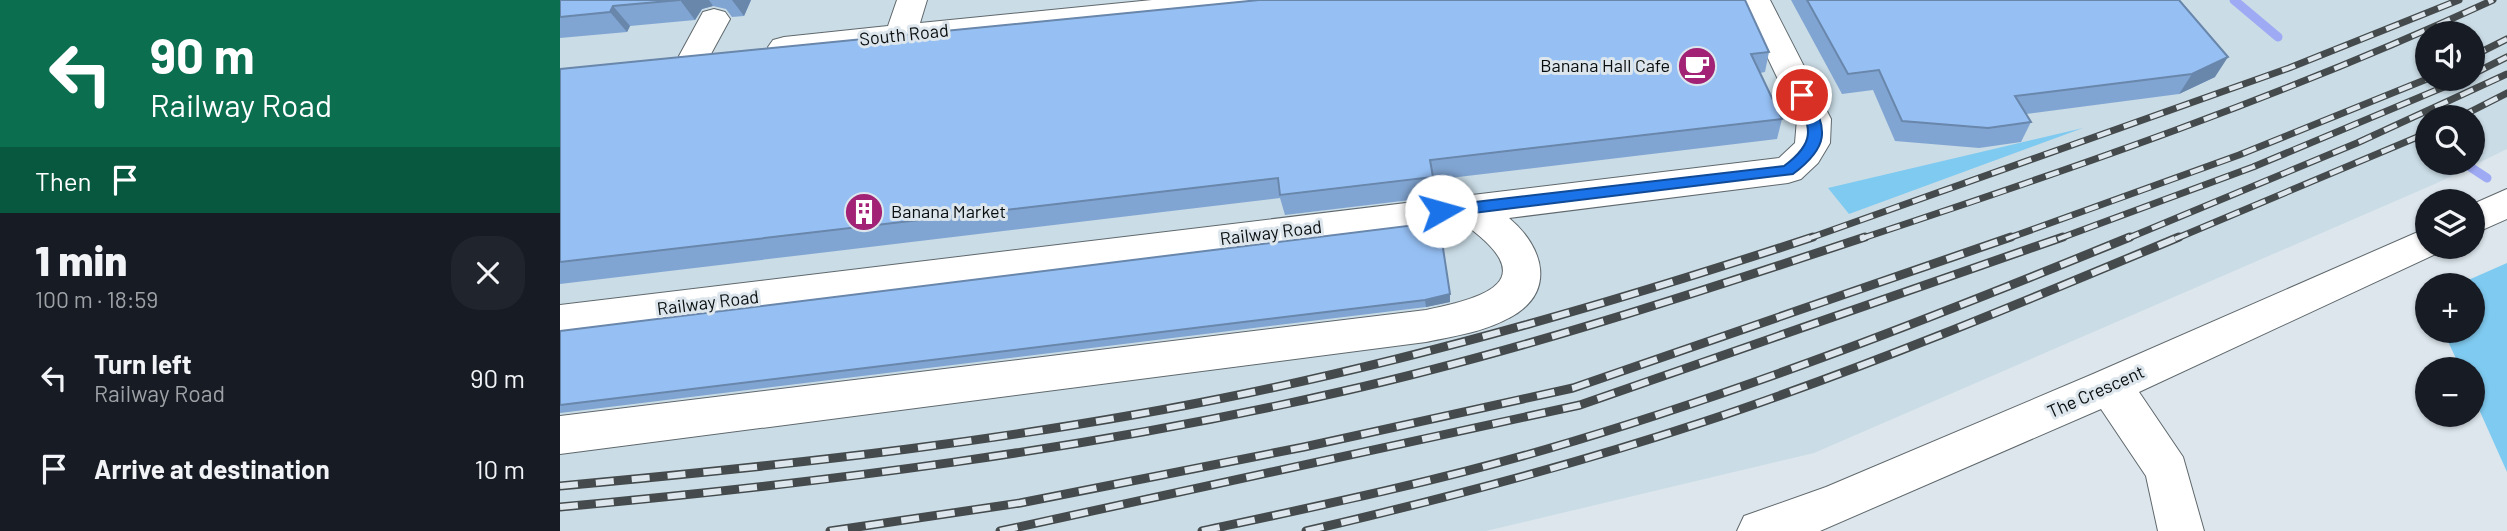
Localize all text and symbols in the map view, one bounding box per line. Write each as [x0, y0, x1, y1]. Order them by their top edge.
street label: South Road [858, 18, 950, 50]
map controls [2415, 21, 2485, 427]
button: sound [2415, 21, 2485, 91]
text: 90 m [150, 25, 255, 84]
icon: left [35, 28, 126, 119]
cafe icon: Banana Hall Cafe [1676, 45, 1718, 87]
place label: Banana Hall Cafe [1540, 54, 1670, 76]
pin [1772, 65, 1832, 125]
icon: arrive [1783, 76, 1821, 114]
text: Railway Road [150, 85, 332, 123]
button: search [2415, 105, 2485, 175]
icon: arrive [106, 161, 144, 199]
text: Then [35, 165, 92, 196]
position arrow [1404, 174, 1478, 248]
button: layers [2415, 189, 2485, 259]
building icon: Banana Market [843, 191, 885, 233]
place label: Banana Market [891, 200, 1006, 222]
street label: Railway Road [1219, 215, 1323, 249]
text: 1 min [35, 234, 127, 284]
button: close [451, 236, 525, 310]
button: + [2415, 273, 2485, 343]
text: 100 m · 18:59 [35, 285, 158, 313]
street label: Railway Road [656, 285, 760, 319]
text: Turn left [94, 348, 192, 379]
button: − [2415, 357, 2485, 427]
icon: left [35, 359, 73, 397]
street label: The Crescent [2044, 360, 2147, 422]
text: 90 m [470, 362, 525, 393]
text: Railway Road [94, 379, 225, 407]
icon: arrive [35, 450, 73, 488]
text: Arrive at destination [94, 453, 330, 484]
text: 10 m [475, 453, 525, 484]

